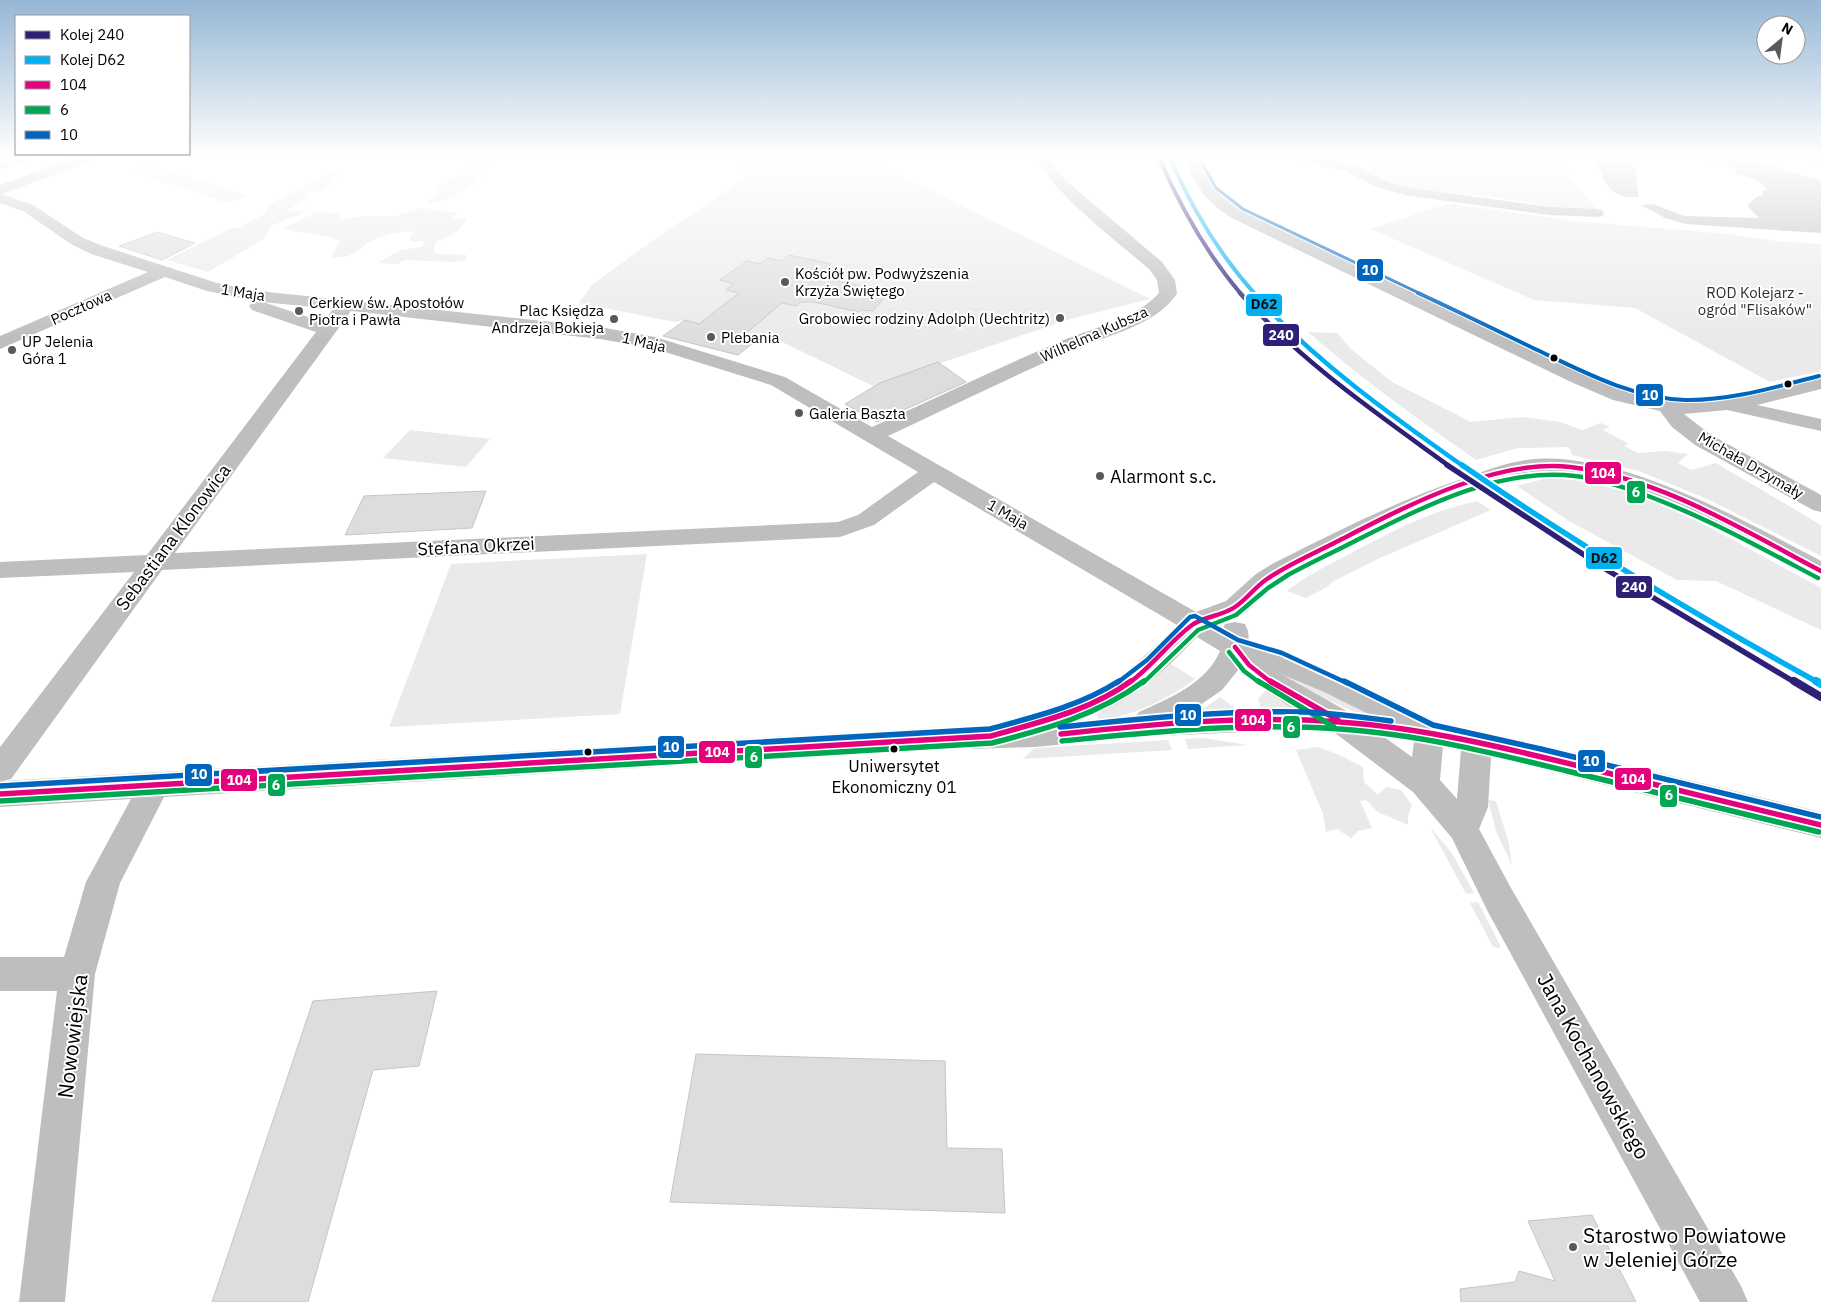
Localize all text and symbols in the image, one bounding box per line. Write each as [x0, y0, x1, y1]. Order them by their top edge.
legend [15, 15, 190, 155]
north arrow [1756, 15, 1806, 65]
text: N [1779, 18, 1796, 39]
text: Kolej 240 [60, 25, 124, 44]
text: Kolej D62 [60, 50, 125, 69]
text: 104 [60, 75, 87, 94]
text: 6 [60, 100, 69, 119]
text: 10 [60, 125, 78, 144]
line badge: 10 [1356, 258, 1384, 282]
text: 10 [1362, 261, 1378, 279]
place label: Kościół pw. Podwyższenia Krzyża Świętego [795, 264, 969, 300]
marker: Kościół pw. Podwyższenia Krzyża Świętego [779, 276, 791, 288]
street label: 1 Maja [220, 279, 266, 305]
park label: ROD Kolejarz - ogród "Flisaków" [1698, 283, 1812, 319]
street label: Pocztowa [48, 285, 114, 329]
place label: Cerkiew św. Apostołów Piotra i Pawła [309, 293, 465, 329]
line badge: D62 [1245, 293, 1283, 317]
text: D62 [1251, 295, 1277, 313]
place label: Plac Księdza Andrzeja Bokieja [491, 301, 604, 337]
street label: Wilhelma Kubsza [1037, 302, 1151, 366]
marker: Cerkiew św. Apostołów Piotra i Pawła [293, 305, 305, 317]
place label: Grobowiec rodziny Adolph (Uechtritz) [799, 309, 1050, 328]
marker: Grobowiec rodziny Adolph (Uechtritz) [1054, 312, 1066, 324]
marker: Plac Księdza Andrzeja Bokieja [608, 313, 620, 325]
line badge: 240 [1262, 323, 1300, 347]
text: 240 [1268, 326, 1294, 344]
street label: 1 Maja [620, 328, 668, 356]
place label: Plebania [721, 328, 779, 347]
marker: Plebania [705, 331, 717, 343]
place label: UP Jelenia Góra 1 [22, 332, 93, 368]
marker: UP Jelenia Góra 1 [6, 344, 18, 356]
unlabelled marker [1549, 353, 1559, 363]
unlabelled marker [1783, 379, 1793, 389]
line badge: 10 [1635, 383, 1664, 407]
text: 10 [1642, 386, 1658, 404]
place label: Galeria Baszta [809, 404, 906, 423]
marker: Galeria Baszta [793, 407, 805, 419]
street label: Michała Drzymały [1695, 427, 1807, 503]
street label: Sebastiana Klonowica [111, 459, 236, 615]
line badge: 104 [1584, 461, 1622, 485]
text: 104 [1590, 464, 1616, 482]
place label: Alarmont s.c. [1110, 465, 1217, 488]
marker: Alarmont s.c. [1094, 470, 1106, 482]
line badge: 6 [1626, 480, 1646, 504]
text: 6 [1632, 483, 1640, 501]
street label: 1 Maja [984, 495, 1032, 533]
street label: Stefana Okrzei [417, 531, 535, 561]
line badge: D62 [1585, 546, 1623, 570]
text: D62 [1591, 549, 1617, 567]
line badge: 240 [1615, 575, 1653, 599]
text: 240 [1621, 578, 1647, 596]
line badge: 10 [1174, 703, 1202, 727]
text: 10 [1180, 706, 1196, 724]
line badge: 104 [1234, 708, 1272, 732]
text: 104 [1240, 711, 1266, 729]
line badge: 6 [1282, 715, 1301, 739]
text: 6 [1287, 718, 1295, 736]
line badge: 10 [657, 735, 685, 759]
text: 10 [663, 738, 679, 756]
line badge: 104 [698, 740, 736, 764]
text: 104 [704, 743, 730, 761]
marker: Uniwersytet Ekonomiczny 01 [889, 744, 899, 754]
line badge: 6 [744, 745, 763, 769]
unlabelled marker [583, 747, 593, 757]
text: 6 [750, 748, 758, 766]
line badge: 10 [1577, 749, 1606, 773]
text: 10 [1583, 752, 1599, 770]
place label: Uniwersytet Ekonomiczny 01 [831, 755, 957, 798]
line badge: 10 [184, 763, 213, 787]
text: 10 [191, 765, 207, 783]
line badge: 104 [1614, 767, 1652, 791]
line badge: 104 [220, 768, 258, 792]
text: 104 [1620, 770, 1646, 788]
text: 104 [226, 771, 252, 789]
line badge: 6 [267, 773, 286, 797]
text: 6 [272, 776, 280, 794]
line badge: 6 [1659, 784, 1678, 808]
text: 6 [1665, 786, 1673, 804]
street label: Jana Kochanowskiego [1531, 968, 1657, 1164]
street label: Nowowiejska [51, 972, 93, 1100]
place label: Starostwo Powiatowe w Jeleniej Górze [1583, 1221, 1786, 1273]
marker: Starostwo Powiatowe w Jeleniej Górze [1567, 1241, 1579, 1253]

